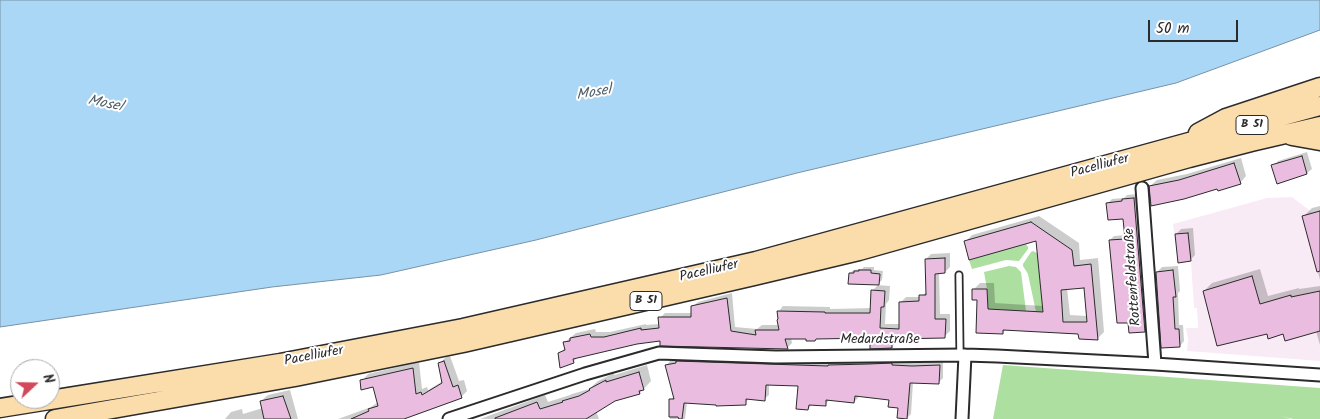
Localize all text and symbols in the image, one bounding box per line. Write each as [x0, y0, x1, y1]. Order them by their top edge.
scale bar [1150, 10, 1240, 42]
text: 50 m [1156, 17, 1190, 41]
water label: Mosel [575, 82, 613, 106]
water label: Mosel [86, 93, 124, 117]
road number: B 51 [1236, 116, 1268, 134]
street label: Pacelliufer [1069, 151, 1131, 183]
street label: Rottenfeldstraße [1122, 227, 1146, 327]
street label: Pacelliufer [678, 257, 740, 287]
road number: B 51 [630, 292, 662, 310]
street label: Medardstraße [840, 333, 920, 349]
street label: Pacelliufer [283, 343, 345, 371]
north arrow [10, 359, 60, 409]
text: N [36, 371, 60, 387]

